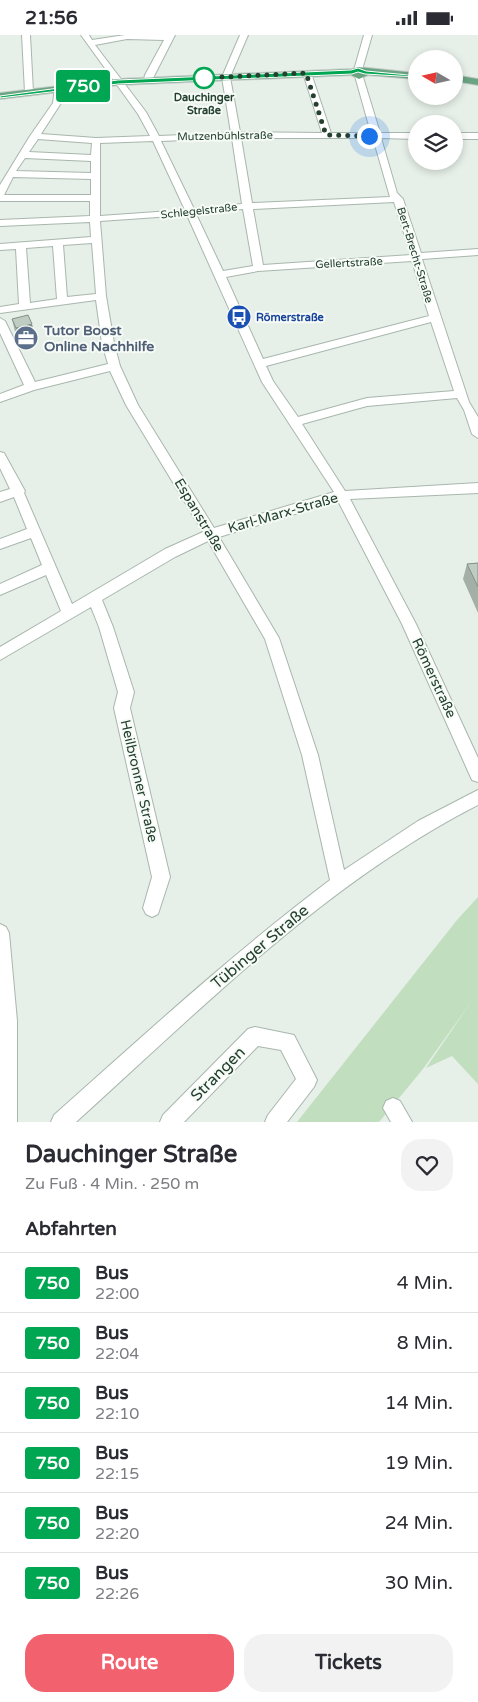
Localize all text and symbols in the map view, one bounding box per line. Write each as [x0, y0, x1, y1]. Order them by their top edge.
text: 21:56 [25, 7, 78, 29]
north arrow [408, 50, 462, 105]
map controls [408, 50, 463, 170]
marker: Dauchinger Straße [193, 67, 215, 89]
line badge: 750 [54, 70, 112, 102]
text: 750 [66, 75, 100, 97]
place label: Dauchinger Straße [174, 91, 235, 117]
button: layers [408, 115, 463, 170]
your location [357, 124, 382, 149]
street label: Mutzenbühlstraße [177, 129, 273, 143]
street label: Schlegelstraße [160, 201, 238, 221]
street label: Bert-Brecht-Straße [394, 206, 436, 304]
street label: Gellertstraße [315, 255, 383, 271]
bus stop icon: Römerstraße [226, 304, 252, 330]
place label: Römerstraße [256, 311, 325, 324]
place label: Tutor Boost Online Nachhilfe [43, 322, 154, 355]
office icon: Tutor Boost Online Nachhilfe [13, 325, 39, 351]
street label: Espanstraße [170, 475, 228, 555]
street label: Karl-Marx-Straße [226, 489, 340, 537]
street label: Römerstraße [408, 635, 460, 721]
street label: Heilbronner Straße [117, 718, 161, 844]
street label: Tübinger Straße [207, 900, 313, 994]
street label: Strangen [186, 1042, 250, 1106]
button: heart [401, 1139, 453, 1191]
text: Dauchinger Straße [25, 1140, 237, 1169]
text: Zu Fuß · 4 Min. · 250 m [25, 1174, 199, 1194]
text: Abfahrten [25, 1218, 117, 1240]
text: Bus [95, 1262, 129, 1284]
text: 750 [36, 1272, 69, 1294]
text: 4 Min. [397, 1272, 453, 1294]
text: 22:00 [95, 1284, 139, 1304]
text: Bus [95, 1322, 129, 1344]
text: 750 [36, 1332, 69, 1354]
text: 8 Min. [397, 1332, 453, 1354]
text: 22:04 [95, 1344, 139, 1364]
text: Bus [95, 1382, 129, 1404]
text: 750 [36, 1392, 69, 1414]
text: 14 Min. [385, 1392, 453, 1414]
text: 22:10 [95, 1404, 139, 1424]
text: Bus [95, 1442, 129, 1464]
text: 750 [36, 1452, 69, 1474]
text: 19 Min. [385, 1452, 453, 1474]
text: 22:15 [95, 1464, 139, 1484]
text: Bus [95, 1502, 129, 1524]
text: 750 [36, 1512, 69, 1534]
text: 24 Min. [385, 1512, 453, 1534]
text: 22:20 [95, 1524, 139, 1544]
text: Bus [95, 1562, 129, 1584]
text: 750 [36, 1572, 69, 1594]
text: 30 Min. [385, 1572, 453, 1594]
text: 22:26 [95, 1584, 139, 1604]
button: Route [25, 1634, 234, 1692]
button: Tickets [244, 1634, 453, 1692]

